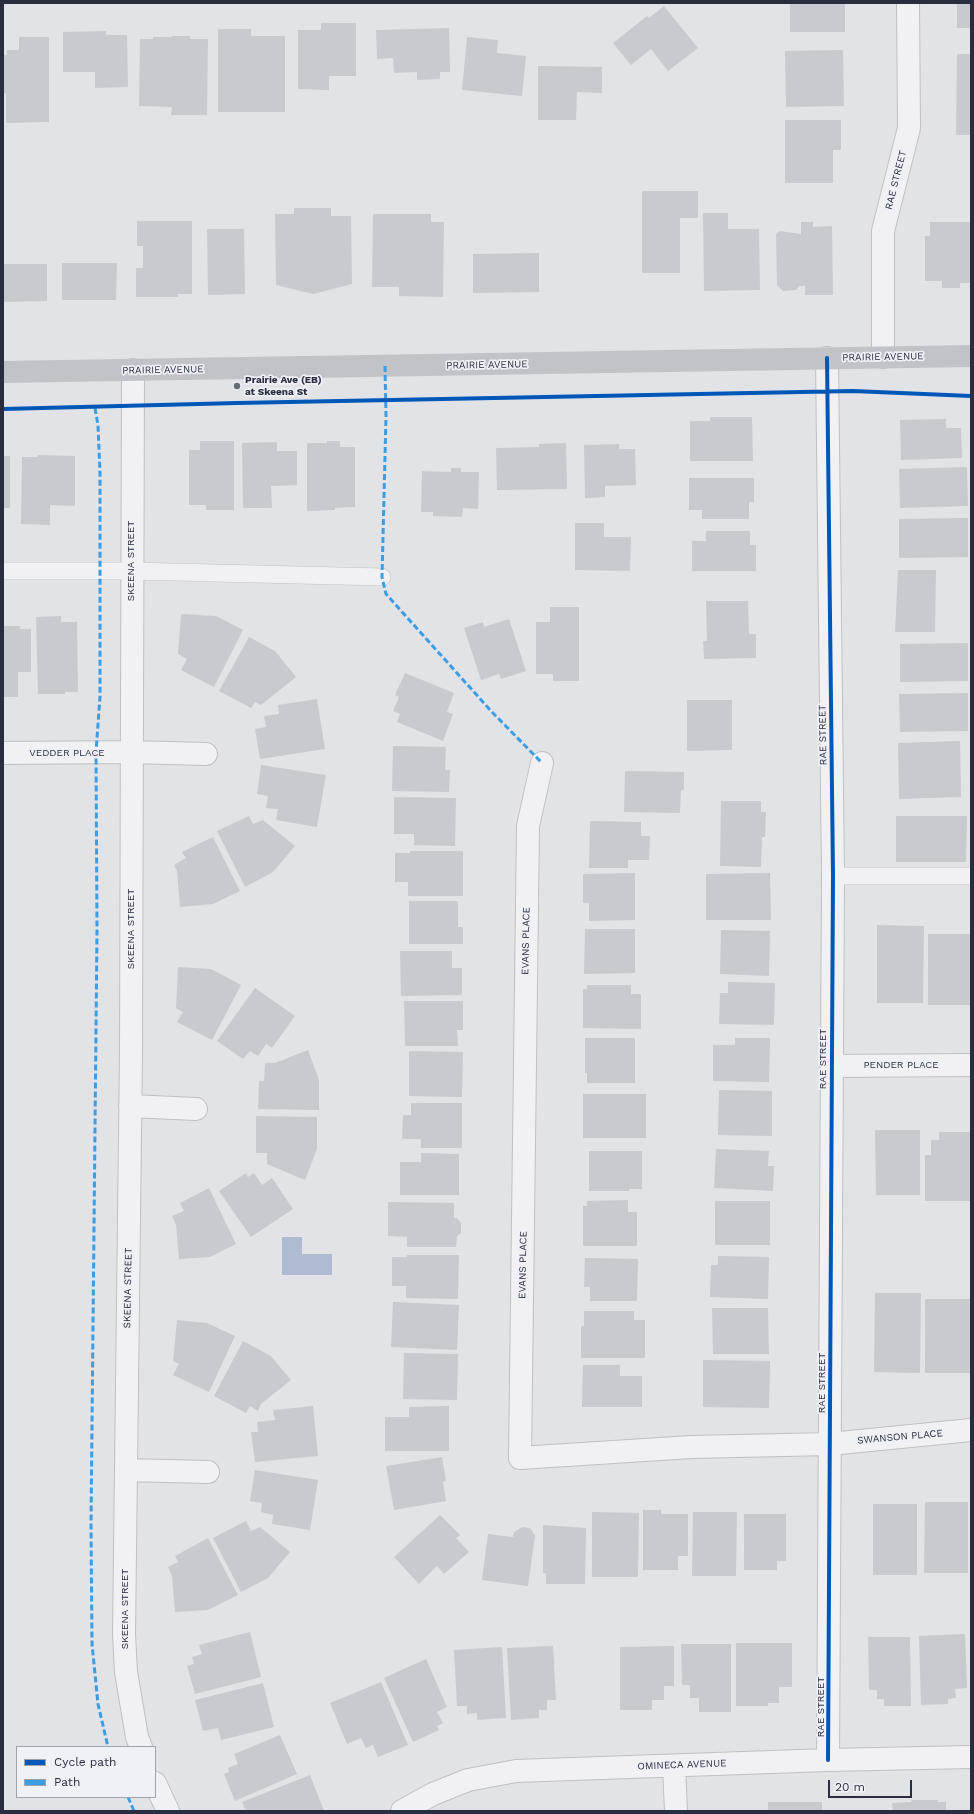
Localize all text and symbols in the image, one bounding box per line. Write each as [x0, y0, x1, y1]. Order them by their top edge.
street label: RAE STREET [883, 149, 909, 211]
street label: PRAIRIE AVENUE [842, 350, 924, 364]
street label: PRAIRIE AVENUE [446, 358, 528, 372]
street label: PRAIRIE AVENUE [122, 363, 204, 377]
place label: Prairie Ave (EB) at Skeena St [245, 374, 322, 398]
marker: Prairie Ave (EB) at Skeena St [232, 381, 242, 391]
street label: SKEENA STREET [125, 521, 137, 601]
street label: RAE STREET [816, 705, 830, 765]
street label: VEDDER PLACE [29, 747, 105, 759]
street label: SKEENA STREET [125, 889, 137, 969]
street label: EVANS PLACE [519, 907, 533, 975]
street label: RAE STREET [817, 1029, 829, 1089]
street label: PENDER PLACE [863, 1059, 939, 1071]
street label: EVANS PLACE [516, 1231, 530, 1299]
street label: SKEENA STREET [121, 1248, 135, 1328]
street label: RAE STREET [816, 1353, 828, 1413]
street label: SWANSON PLACE [857, 1427, 943, 1447]
street label: SKEENA STREET [119, 1569, 131, 1649]
street label: RAE STREET [815, 1677, 827, 1737]
legend [16, 1746, 156, 1798]
text: Cycle path [54, 1755, 116, 1769]
street label: OMINECA AVENUE [637, 1757, 727, 1773]
scale bar [830, 1772, 914, 1798]
text: Path [54, 1775, 80, 1789]
text: 20 m [835, 1780, 865, 1794]

